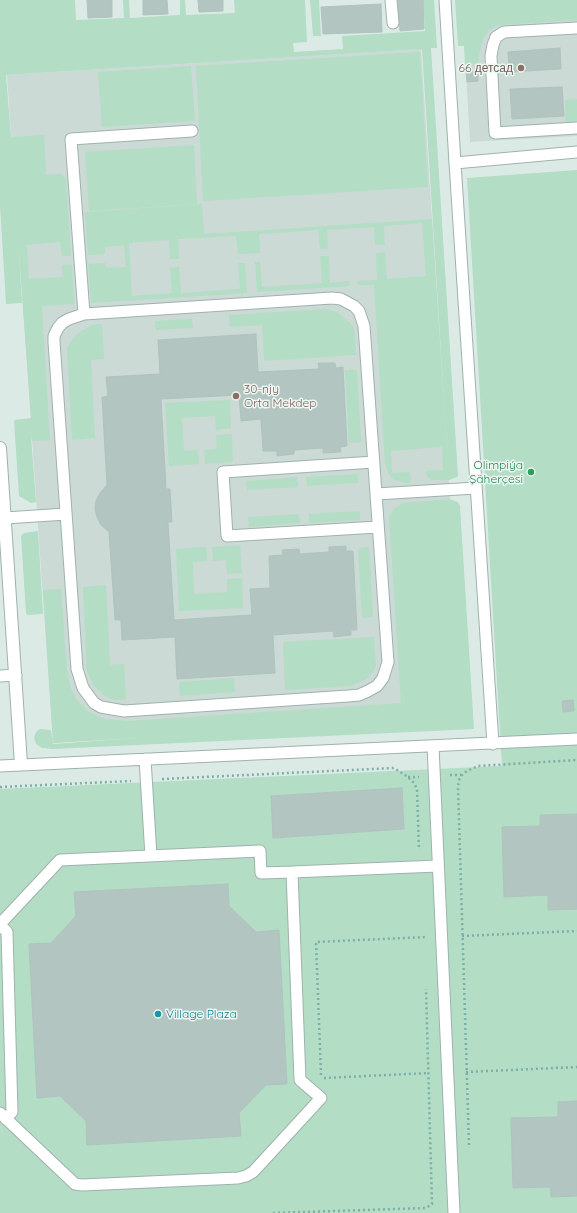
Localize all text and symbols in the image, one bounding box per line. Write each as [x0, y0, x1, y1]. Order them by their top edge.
place label: 66 детсад [458, 61, 513, 75]
marker: 66 детсад [516, 63, 526, 73]
place label: 30-njy Orta Mekdep [244, 382, 317, 410]
marker: 30-njy Orta Mekdep [231, 391, 241, 401]
place label: Olimpiýa Şäherçesi [470, 458, 523, 486]
marker: Olimpiýa Şäherçesi [526, 467, 536, 477]
place label: Village Plaza [166, 1007, 237, 1021]
marker: Village Plaza [153, 1009, 163, 1019]

